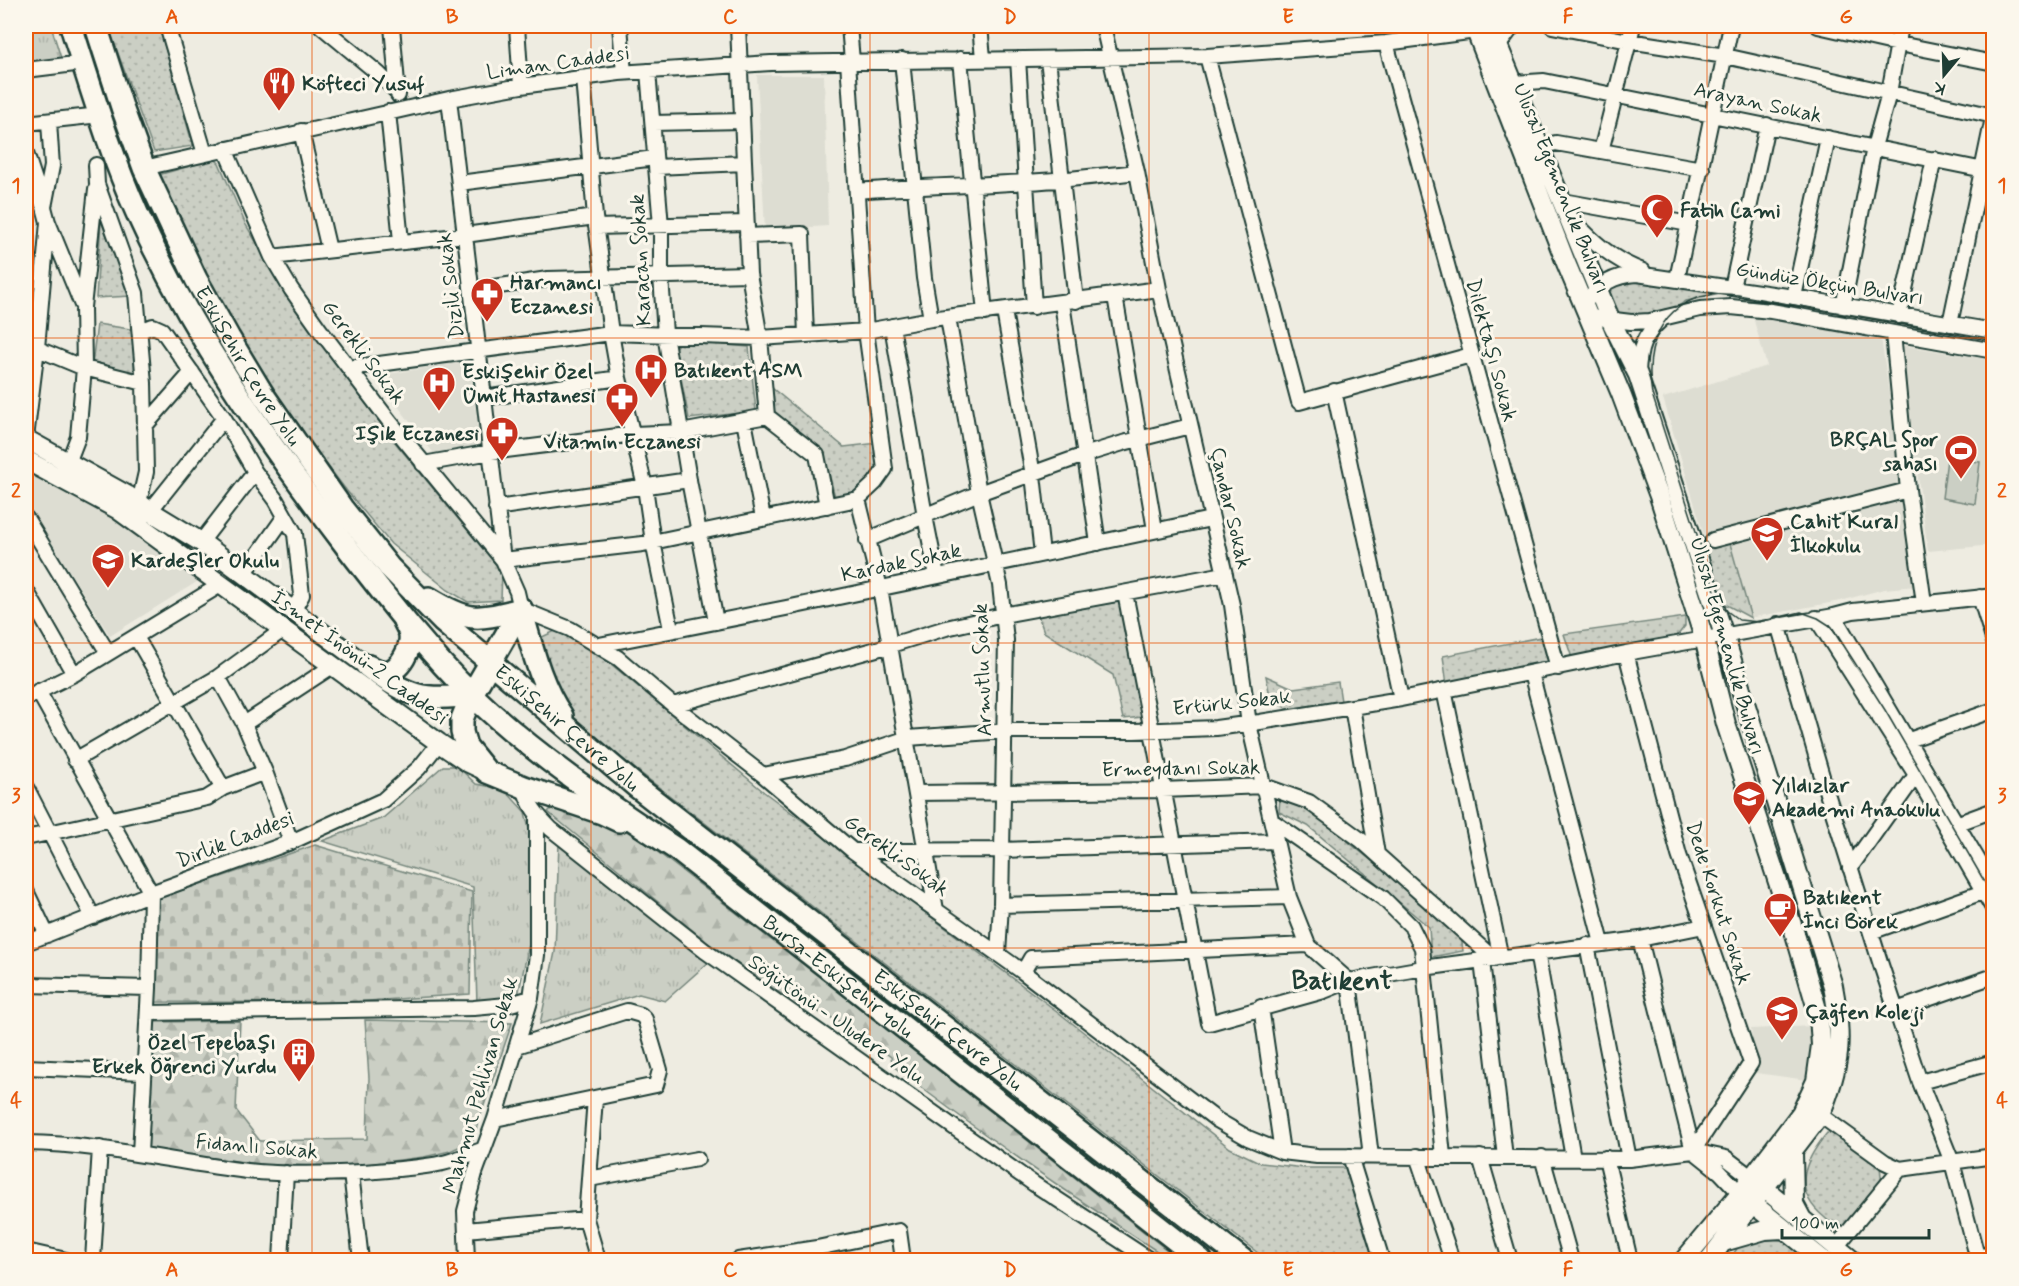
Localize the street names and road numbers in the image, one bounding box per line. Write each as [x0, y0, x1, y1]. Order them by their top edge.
street label: Liman Caddesi [485, 39, 631, 87]
street label: Arayan Sokak [1691, 76, 1825, 130]
street label: Ulusal Egemenlik Bulvarı [1506, 79, 1616, 298]
street label: Karacan Sokak [624, 193, 658, 327]
street label: Dizili Sokak [431, 231, 471, 340]
street label: Gündüz Ökçün Bulvarı [1734, 255, 1926, 313]
street label: Dilektaşı Sokak [1458, 276, 1524, 425]
street label: Eskişehir Çevre Yolu [188, 281, 308, 452]
street label: Gerekli Sokak [315, 295, 412, 410]
street label: Çandar Sokak [1202, 445, 1258, 572]
street label: Ulusal Egemenlik Bulvarı [1683, 534, 1772, 758]
street label: Kardak Sokak [839, 537, 964, 589]
street label: İsmet İnönü-2 Caddesi [265, 584, 454, 732]
street label: Armutlu Sokak [967, 603, 999, 737]
street label: Eskişehir Çevre Yolu [488, 658, 646, 798]
street label: Ertürk Sokak [1172, 683, 1293, 723]
street label: Ermeydanı Sokak [1101, 754, 1261, 784]
street label: Dirlik Caddesi [173, 805, 298, 875]
street label: Gerekli Sokak [838, 808, 955, 904]
street label: Dede Korkut Sokak [1678, 818, 1758, 989]
street label: Bursa-Eskişehir yolu [756, 909, 919, 1045]
street label: Söğütönü - Uludere Yolu [742, 948, 930, 1091]
street label: Eskişehir Çevre Yolu [867, 963, 1028, 1098]
street label: Mahmut Pehlivan Sokak [437, 973, 525, 1197]
street label: Fidanlı Sokak [195, 1128, 319, 1166]

